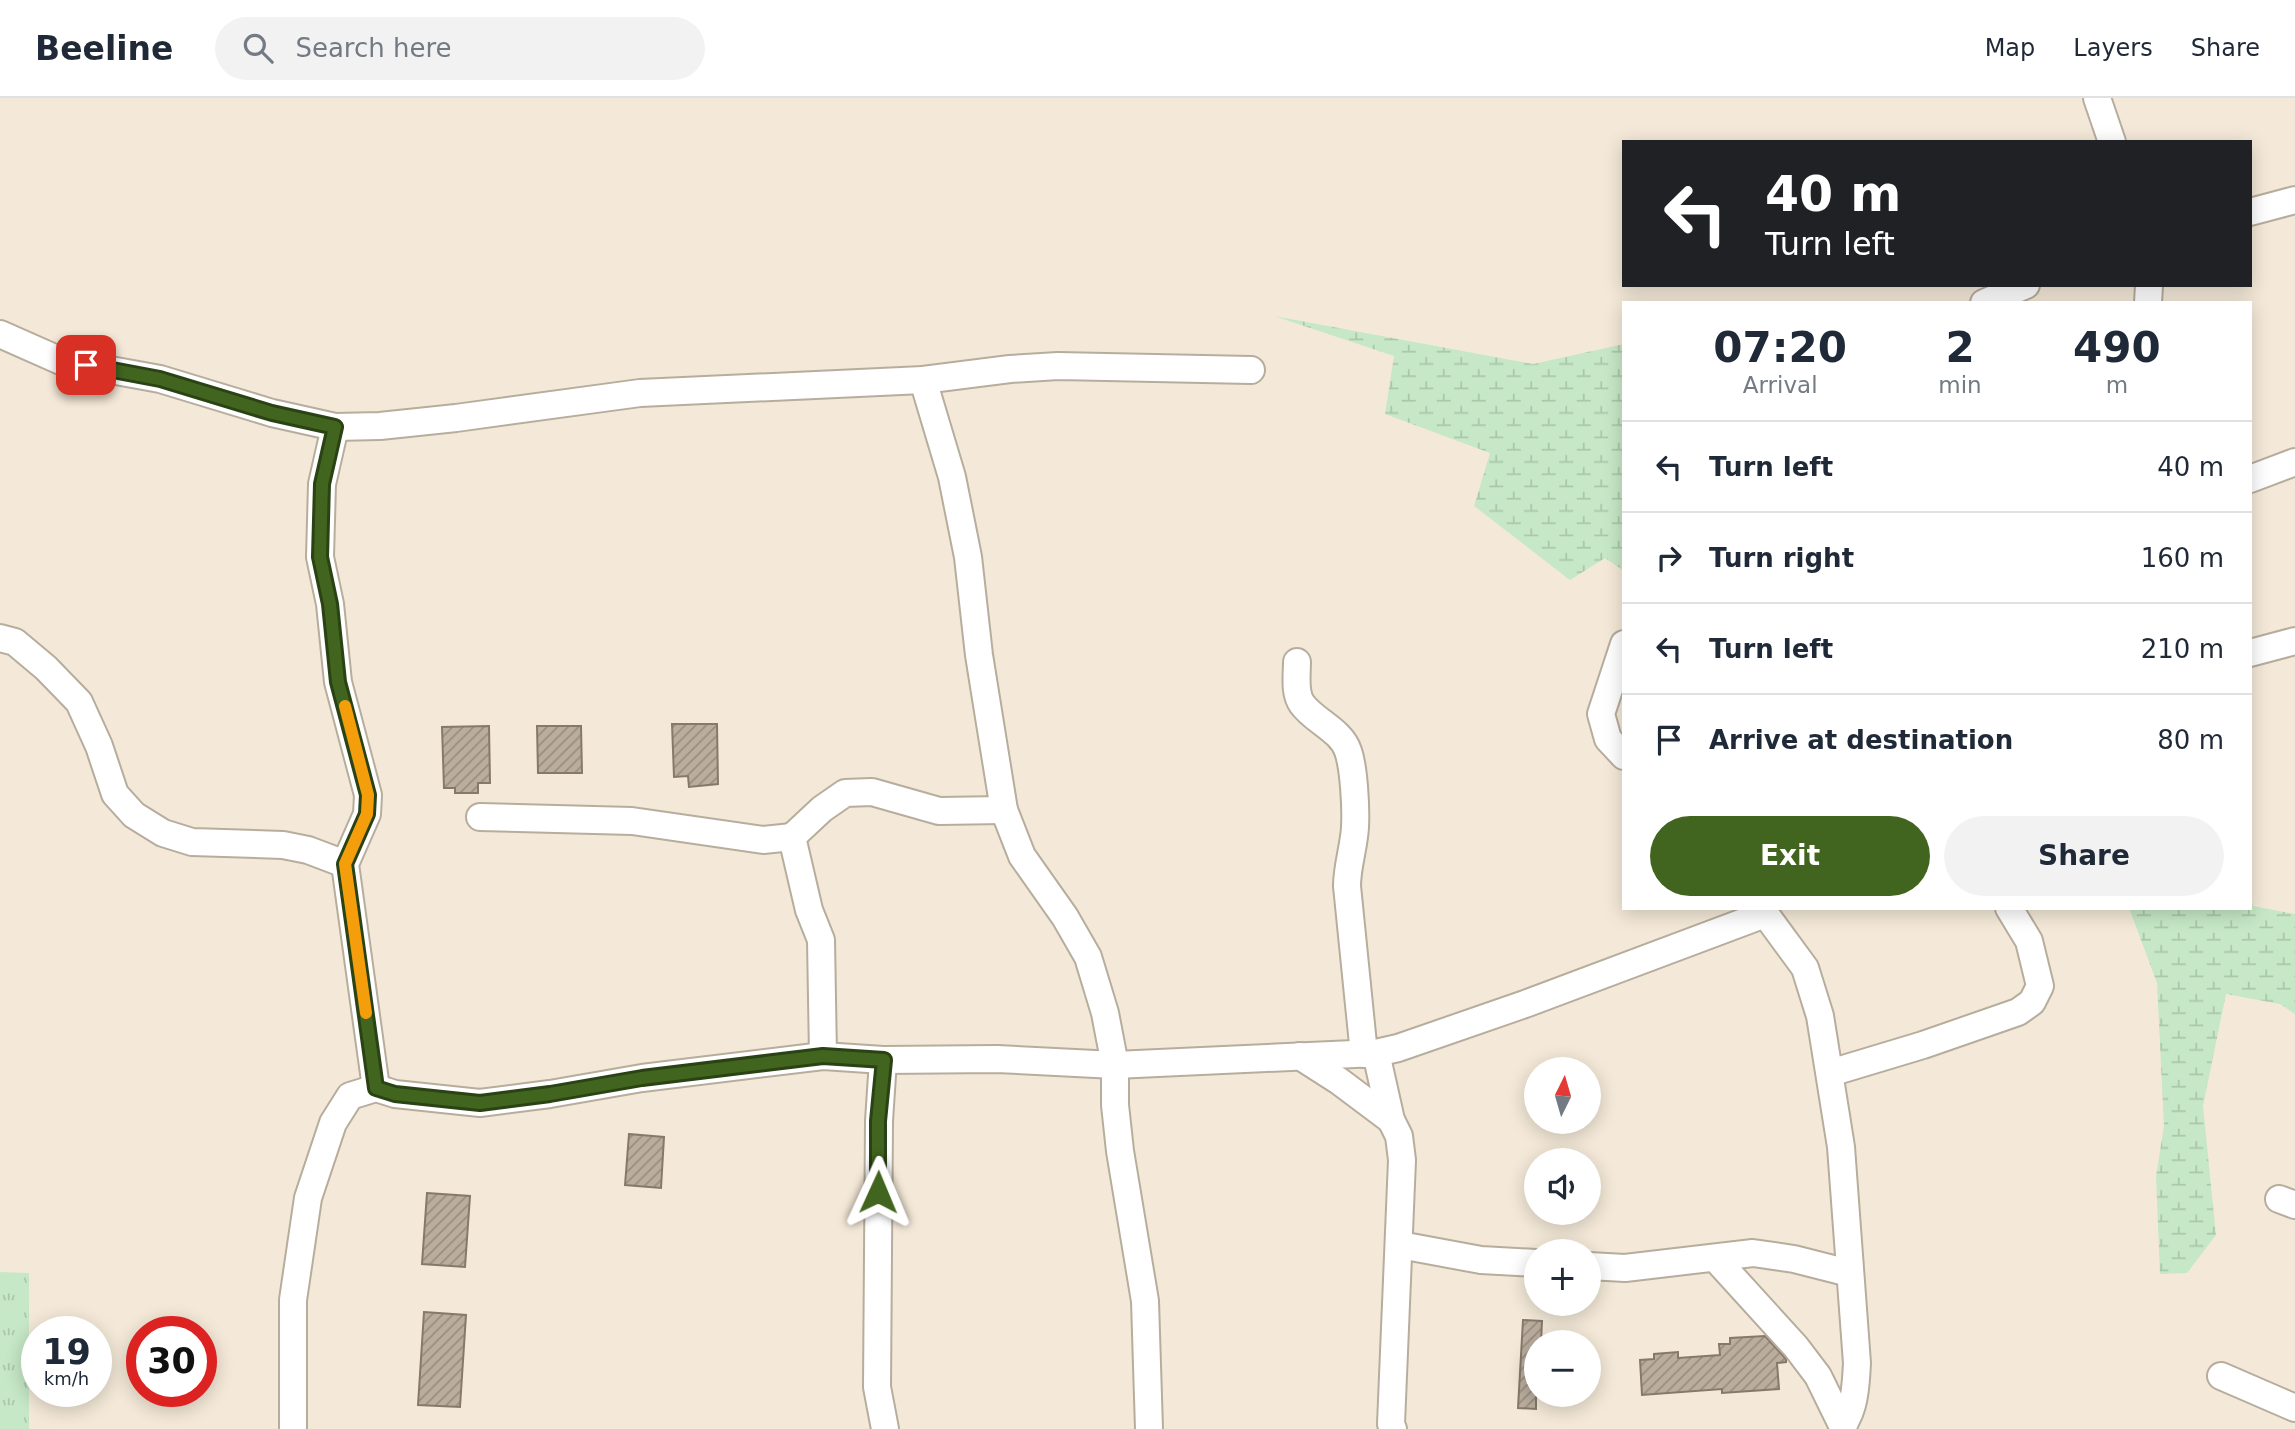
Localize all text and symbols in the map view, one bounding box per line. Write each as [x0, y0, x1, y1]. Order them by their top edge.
search box [215, 17, 705, 80]
text: Beeline [35, 29, 173, 68]
icon: search [239, 29, 277, 67]
text: Search here [295, 33, 452, 63]
text: Map [1985, 34, 2035, 62]
text: Layers [2073, 34, 2153, 62]
text: Share [2191, 34, 2260, 62]
text: 40 m [1765, 166, 1901, 223]
icon: left [1650, 168, 1741, 259]
text: Turn left [1765, 225, 1895, 263]
text: 07:20 [1713, 323, 1847, 372]
text: 2 [1945, 323, 1975, 372]
text: 490 [2073, 323, 2161, 372]
pin [56, 335, 116, 395]
icon: arrive [67, 346, 105, 384]
text: Arrival [1743, 372, 1818, 398]
text: min [1938, 372, 1982, 398]
text: m [2106, 372, 2128, 398]
icon: left [1650, 448, 1688, 486]
text: Turn left [1709, 452, 1833, 482]
text: 40 m [2157, 452, 2224, 482]
icon: right [1650, 539, 1688, 577]
text: Turn right [1709, 543, 1854, 573]
text: 160 m [2141, 543, 2224, 573]
icon: left [1650, 630, 1688, 668]
text: Turn left [1709, 634, 1833, 664]
text: 210 m [2141, 634, 2224, 664]
icon: arrive [1650, 721, 1688, 759]
text: Arrive at destination [1709, 725, 2013, 755]
text: 80 m [2157, 725, 2224, 755]
button: Exit [1650, 816, 1930, 896]
button: Share [1944, 816, 2224, 896]
north arrow [1524, 1057, 1601, 1134]
map controls [1524, 1057, 1601, 1407]
button: sound [1524, 1148, 1601, 1225]
position arrow [841, 1155, 915, 1229]
button: + [1524, 1239, 1601, 1316]
speed limit sign: 30 [126, 1316, 217, 1407]
button: − [1524, 1330, 1601, 1407]
text: 19 [42, 1332, 91, 1372]
text: km/h [44, 1368, 89, 1389]

